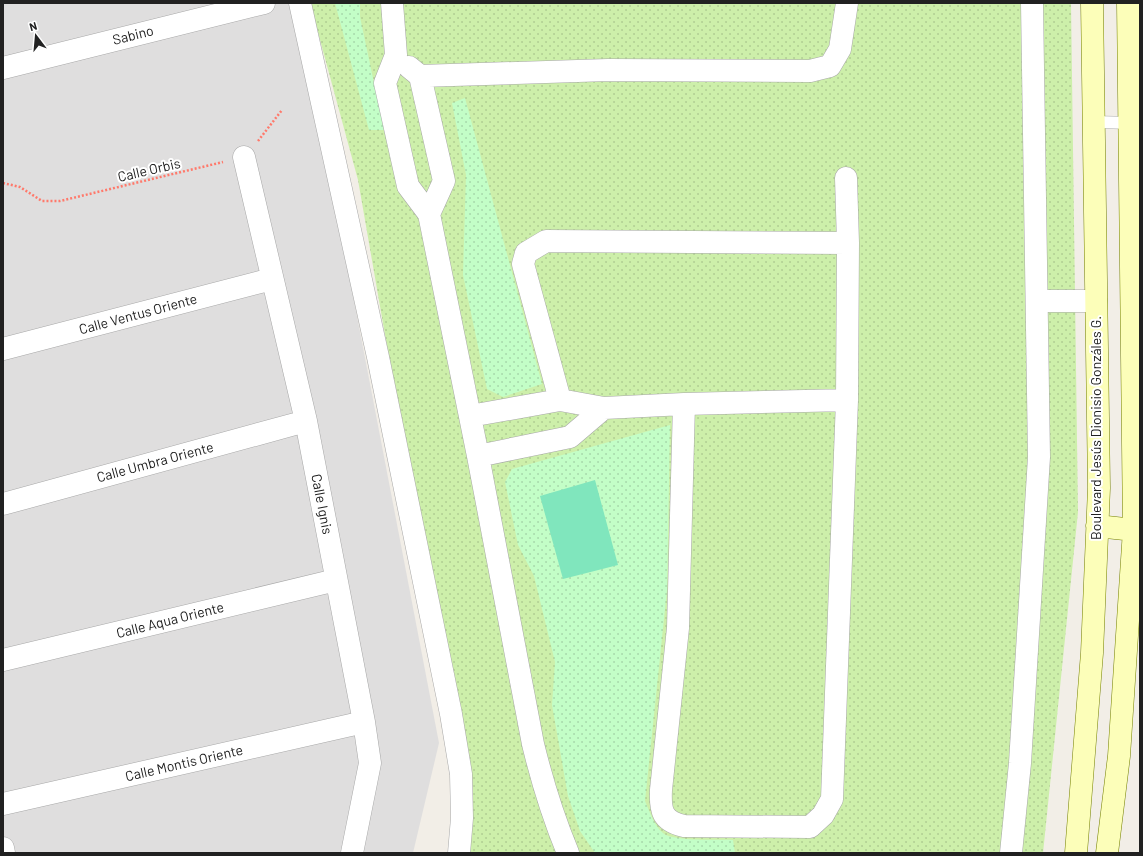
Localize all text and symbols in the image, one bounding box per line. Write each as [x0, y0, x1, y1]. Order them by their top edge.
north arrow [16, 16, 56, 56]
text: N [28, 19, 38, 33]
street label: Sabino [111, 21, 155, 48]
street label: Calle Orbis [116, 154, 182, 185]
street label: Calle Ventus Oriente [77, 290, 199, 337]
street label: Boulevard Jesús Dionisio Gonzáles G. [1087, 316, 1104, 540]
street label: Calle Umbra Oriente [95, 438, 215, 485]
street label: Calle Ignis [308, 472, 337, 536]
street label: Calle Aqua Oriente [114, 598, 225, 641]
street label: Calle Montis Oriente [123, 741, 244, 784]

